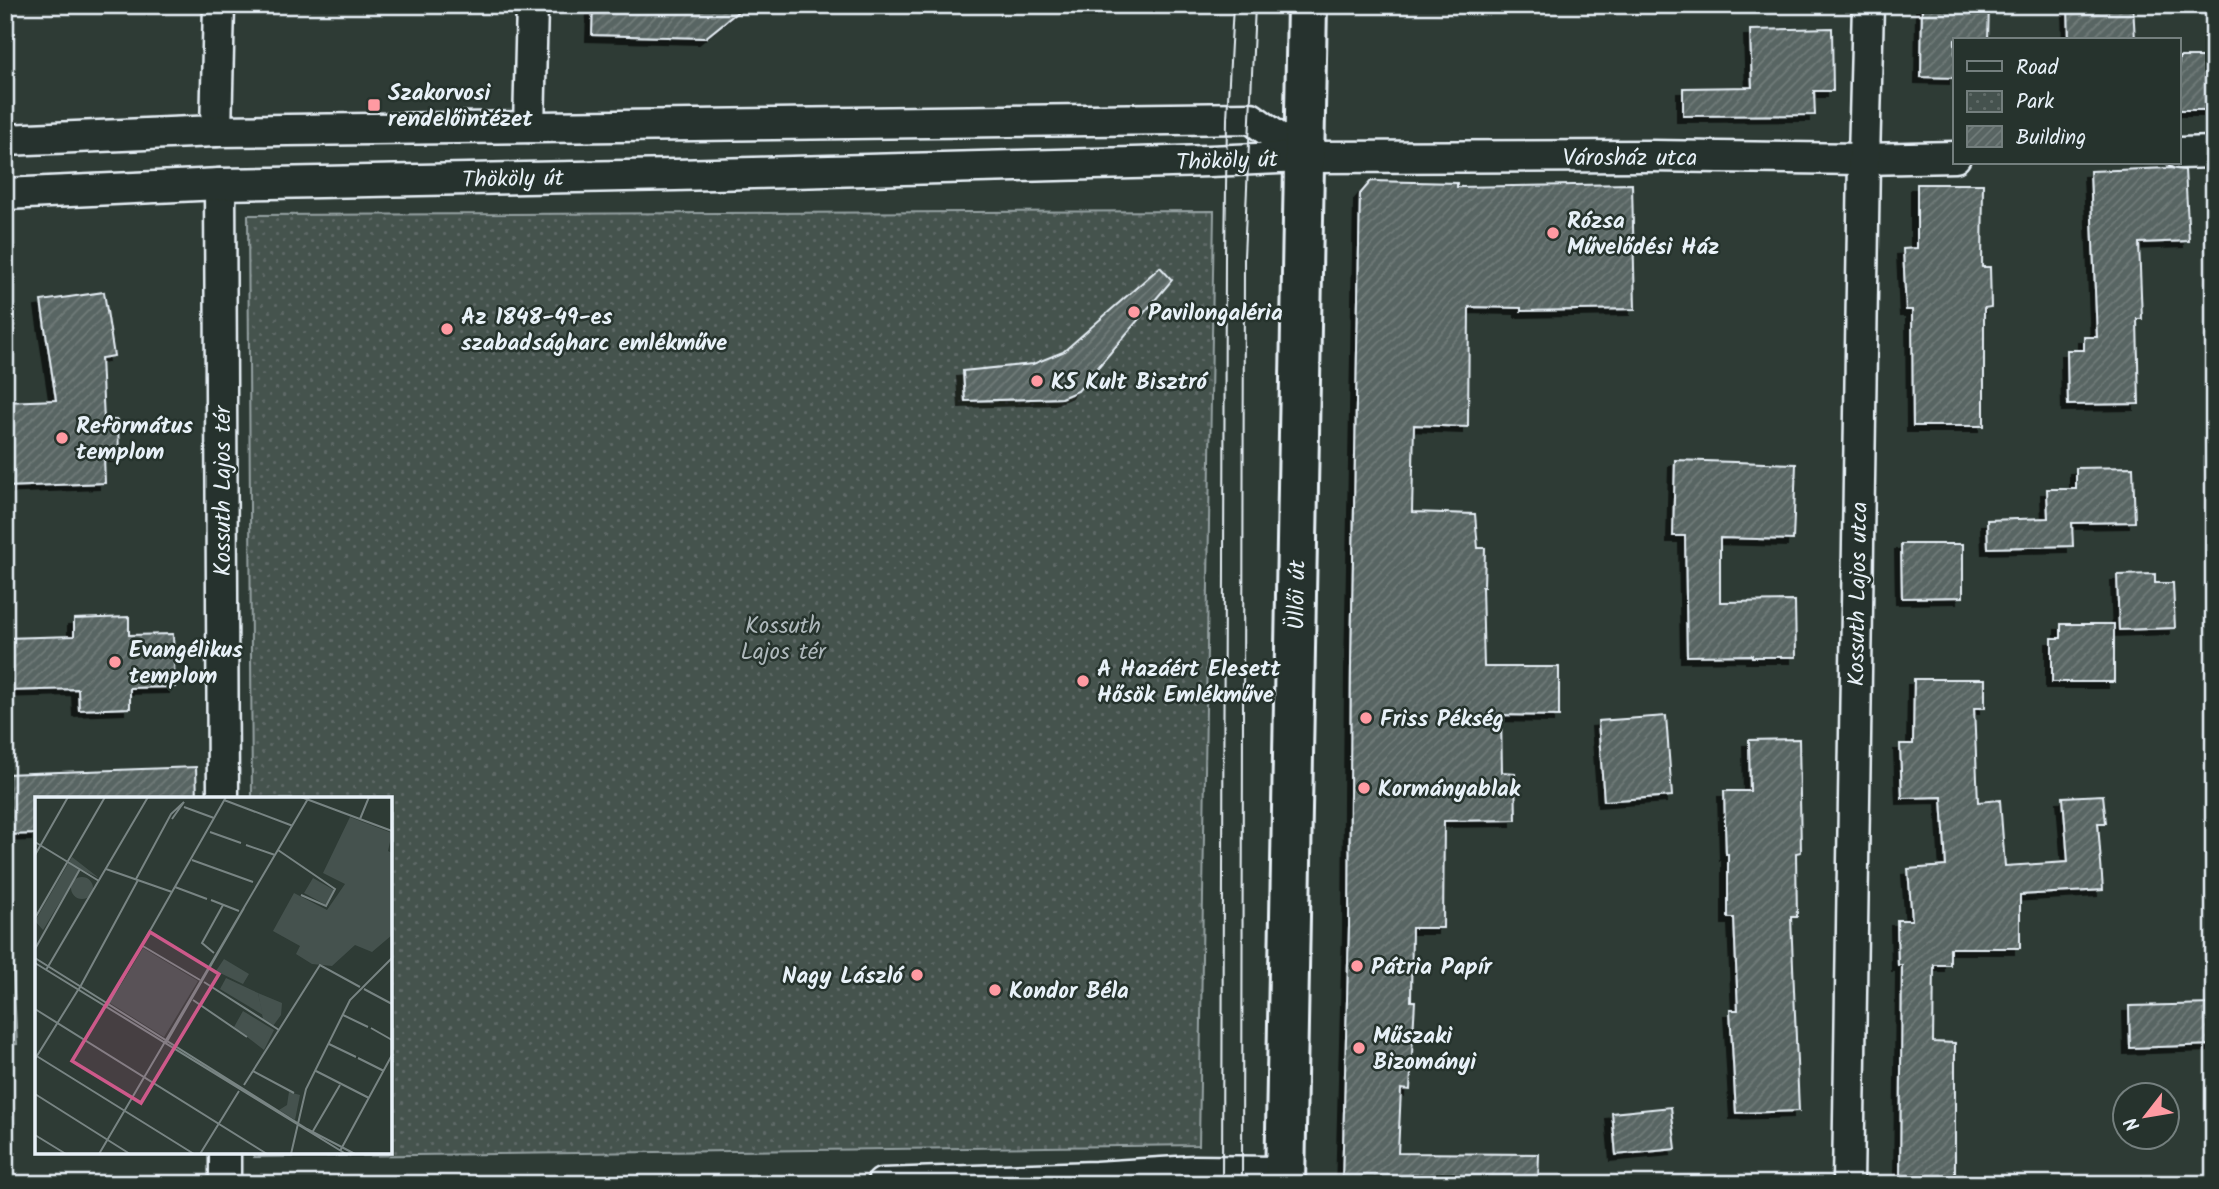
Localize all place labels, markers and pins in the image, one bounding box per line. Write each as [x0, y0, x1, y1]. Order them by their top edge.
place label: Szakorvosi rendelőintézet [388, 76, 533, 138]
marker: Szakorvosi rendelőintézet [366, 97, 382, 113]
place label: Rózsa Művelődési Ház [1567, 204, 1719, 266]
marker: Rózsa Művelődési Ház [1545, 225, 1561, 241]
place label: Pavilongaléria [1148, 296, 1283, 332]
place label: Az 1848-49-es szabadságharc emlékműve [461, 300, 727, 362]
marker: Pavilongaléria [1126, 304, 1142, 320]
marker: Az 1848-49-es szabadságharc emlékműve [439, 321, 455, 337]
place label: K5 Kult Bisztró [1051, 365, 1209, 401]
marker: K5 Kult Bisztró [1029, 373, 1045, 389]
place label: Református templom [76, 409, 193, 471]
marker: Református templom [54, 430, 70, 446]
place label: Evangélikus templom [129, 633, 243, 695]
place label: A Hazáért Elesett Hősök Emlékműve [1097, 652, 1281, 714]
marker: Evangélikus templom [107, 654, 123, 670]
marker: A Hazáért Elesett Hősök Emlékműve [1075, 673, 1091, 689]
place label: Friss Pékség [1380, 702, 1504, 738]
marker: Friss Pékség [1358, 710, 1374, 726]
place label: Kormányablak [1378, 772, 1521, 808]
marker: Kormányablak [1356, 780, 1372, 796]
place label: Pátria Papír [1371, 950, 1494, 986]
marker: Pátria Papír [1349, 958, 1365, 974]
place label: Nagy László [782, 959, 905, 995]
marker: Nagy László [909, 967, 925, 983]
place label: Kondor Béla [1009, 974, 1129, 1010]
marker: Kondor Béla [987, 982, 1003, 998]
place label: Műszaki Bizományi [1373, 1019, 1477, 1081]
marker: Műszaki Bizományi [1351, 1040, 1367, 1056]

